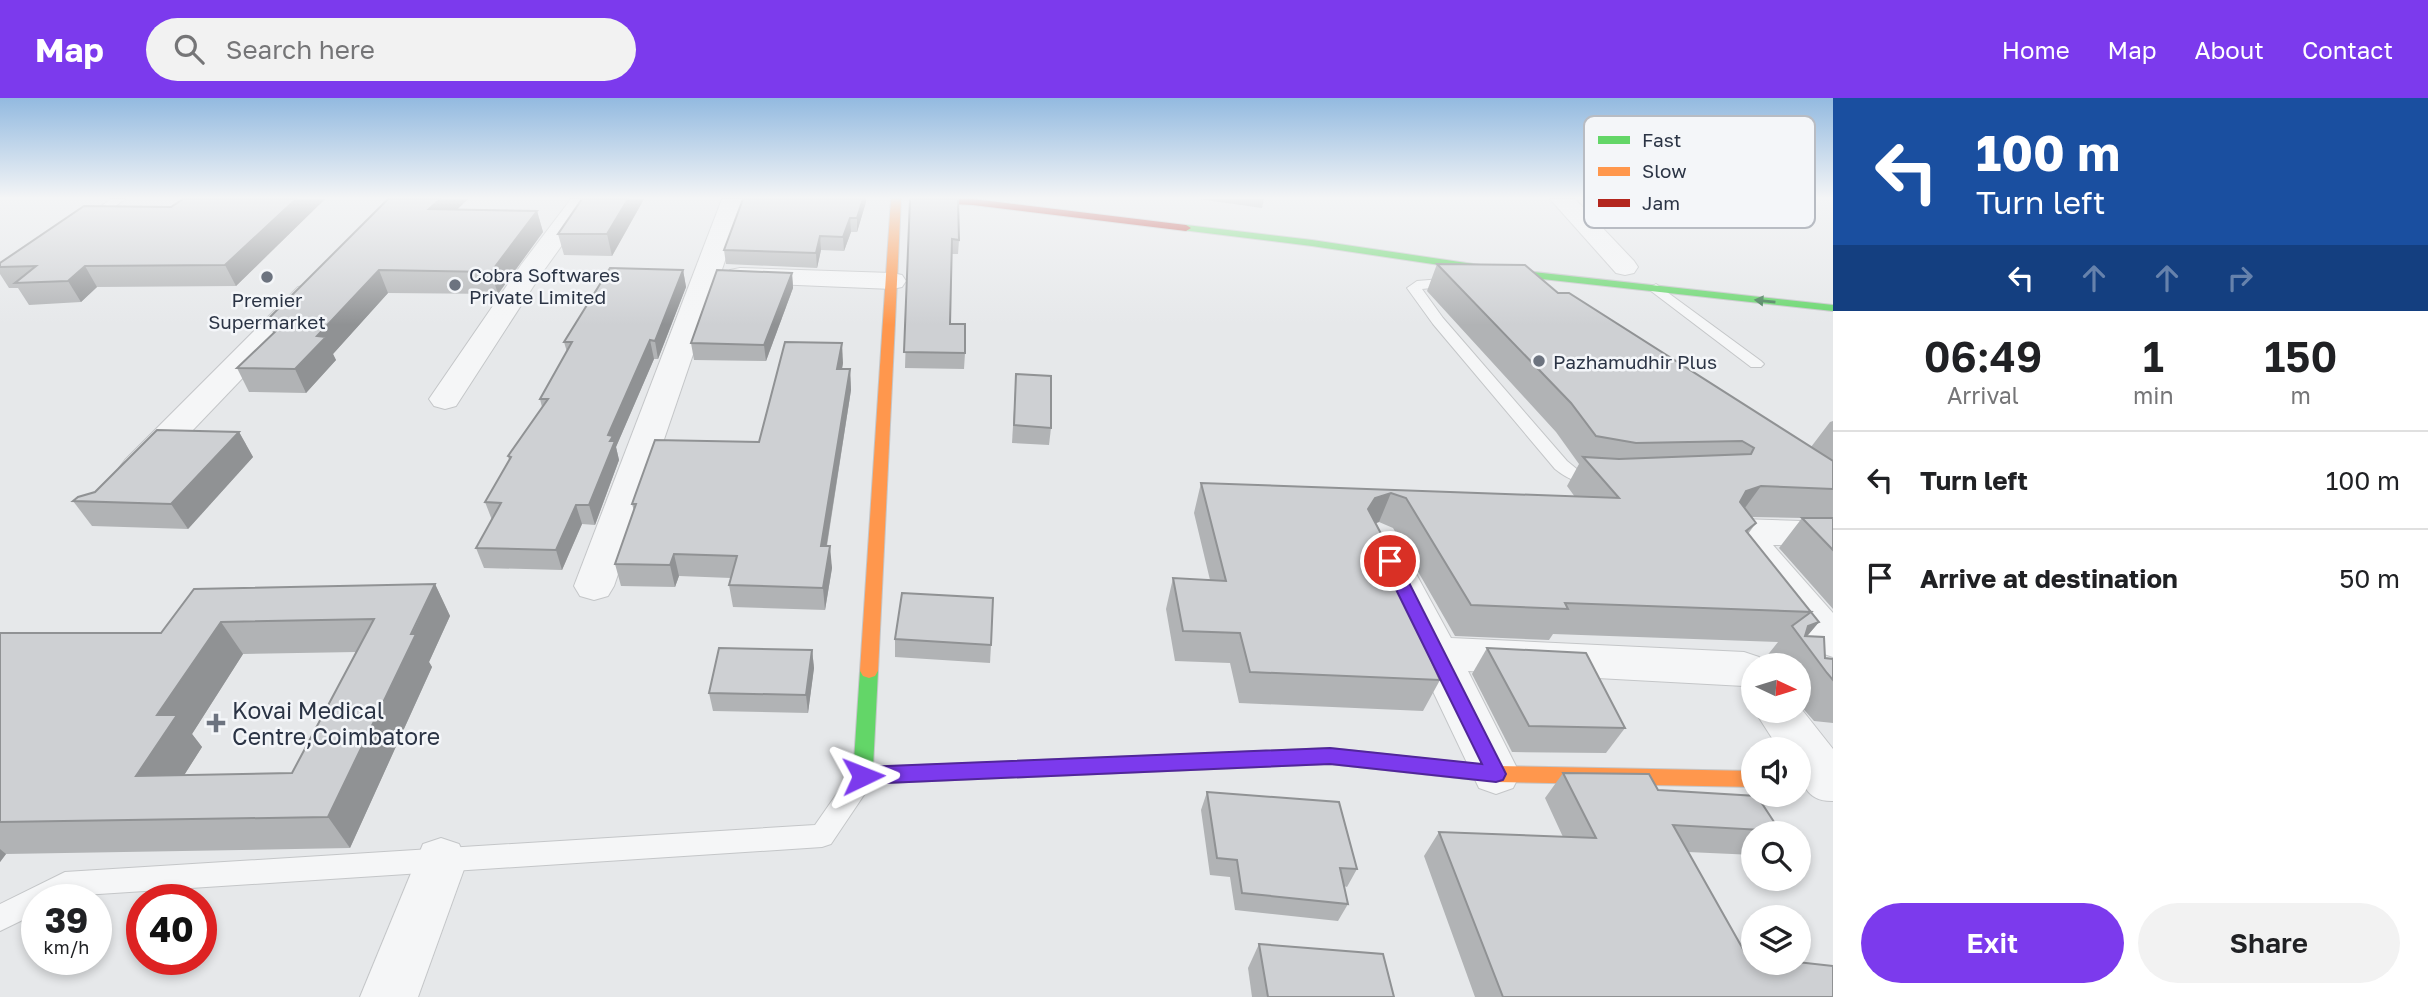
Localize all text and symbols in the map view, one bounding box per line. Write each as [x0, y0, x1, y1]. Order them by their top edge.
search box [146, 18, 636, 81]
text: Map [35, 30, 104, 69]
icon: search [170, 30, 208, 68]
text: Search here [226, 34, 375, 65]
text: Home [2002, 35, 2070, 64]
text: Map [2108, 35, 2157, 64]
text: About [2195, 35, 2264, 64]
text: Contact [2302, 35, 2393, 64]
legend [1584, 116, 1815, 228]
text: 100 m [1976, 123, 2120, 182]
icon: left [1861, 126, 1952, 217]
text: Fast [1642, 128, 1681, 151]
text: Slow [1642, 159, 1687, 182]
text: Turn left [1976, 183, 2105, 221]
text: Jam [1642, 191, 1680, 214]
icon: left [2002, 259, 2040, 297]
icon: ahead [2075, 259, 2113, 297]
icon: ahead [2148, 259, 2186, 297]
icon: right [2221, 259, 2259, 297]
place label: Cobra Softwares Private Limited [469, 263, 620, 308]
marker: Premier Supermarket [259, 269, 275, 285]
marker: Cobra Softwares Private Limited [447, 277, 463, 293]
place label: Premier Supermarket [208, 288, 326, 333]
one-way arrow [1754, 295, 1776, 306]
text: 06:49 [1924, 331, 2042, 381]
text: 1 [2143, 331, 2164, 381]
text: 150 [2264, 331, 2337, 381]
place label: Pazhamudhir Plus [1553, 350, 1717, 373]
marker: Pazhamudhir Plus [1531, 353, 1547, 369]
text: Arrival [1947, 381, 2019, 409]
text: min [2133, 381, 2174, 409]
text: m [2291, 381, 2311, 409]
icon: left [1861, 461, 1899, 499]
text: Turn left [1920, 465, 2028, 496]
text: 100 m [2326, 465, 2400, 496]
pin [1360, 531, 1420, 591]
icon: arrive [1371, 542, 1409, 580]
icon: arrive [1861, 559, 1899, 597]
text: Arrive at destination [1920, 563, 2178, 594]
text: 50 m [2339, 563, 2400, 594]
north arrow [1741, 653, 1811, 723]
map controls [1741, 653, 1811, 975]
place label: Kovai Medical Centre,Coimbatore [232, 696, 440, 750]
marker: Kovai Medical Centre,Coimbatore [206, 713, 226, 733]
button: sound [1741, 737, 1811, 807]
position arrow [826, 739, 900, 813]
button: search [1741, 821, 1811, 891]
speed limit sign: 40 [126, 884, 217, 975]
text: 39 [45, 899, 88, 941]
button: Exit [1861, 903, 2124, 983]
button: Share [2138, 903, 2400, 983]
button: layers [1741, 905, 1811, 975]
text: km/h [44, 936, 89, 958]

